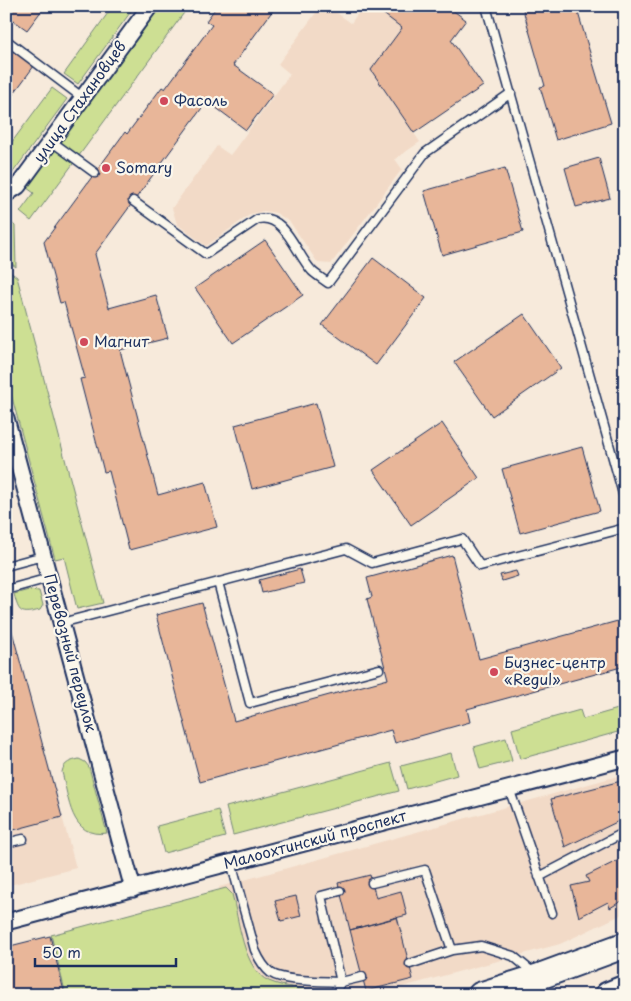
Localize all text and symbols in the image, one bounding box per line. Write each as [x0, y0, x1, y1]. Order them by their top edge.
street label: улица Стахановцев [27, 35, 131, 167]
place label: Фасоль [174, 88, 228, 111]
marker: Фасоль [158, 95, 170, 107]
place label: Somary [116, 155, 172, 178]
marker: Somary [100, 162, 112, 174]
place label: Магнит [94, 329, 149, 352]
marker: Магнит [78, 336, 90, 348]
street label: Перевозный переулок [39, 571, 104, 734]
place label: Бизнес-центр «Regul» [504, 650, 606, 690]
marker: Бизнес-центр «Regul» [488, 666, 500, 678]
street label: Малоохтинский проспект [221, 803, 409, 874]
scale bar [35, 936, 176, 968]
text: 50 m [42, 940, 81, 963]

